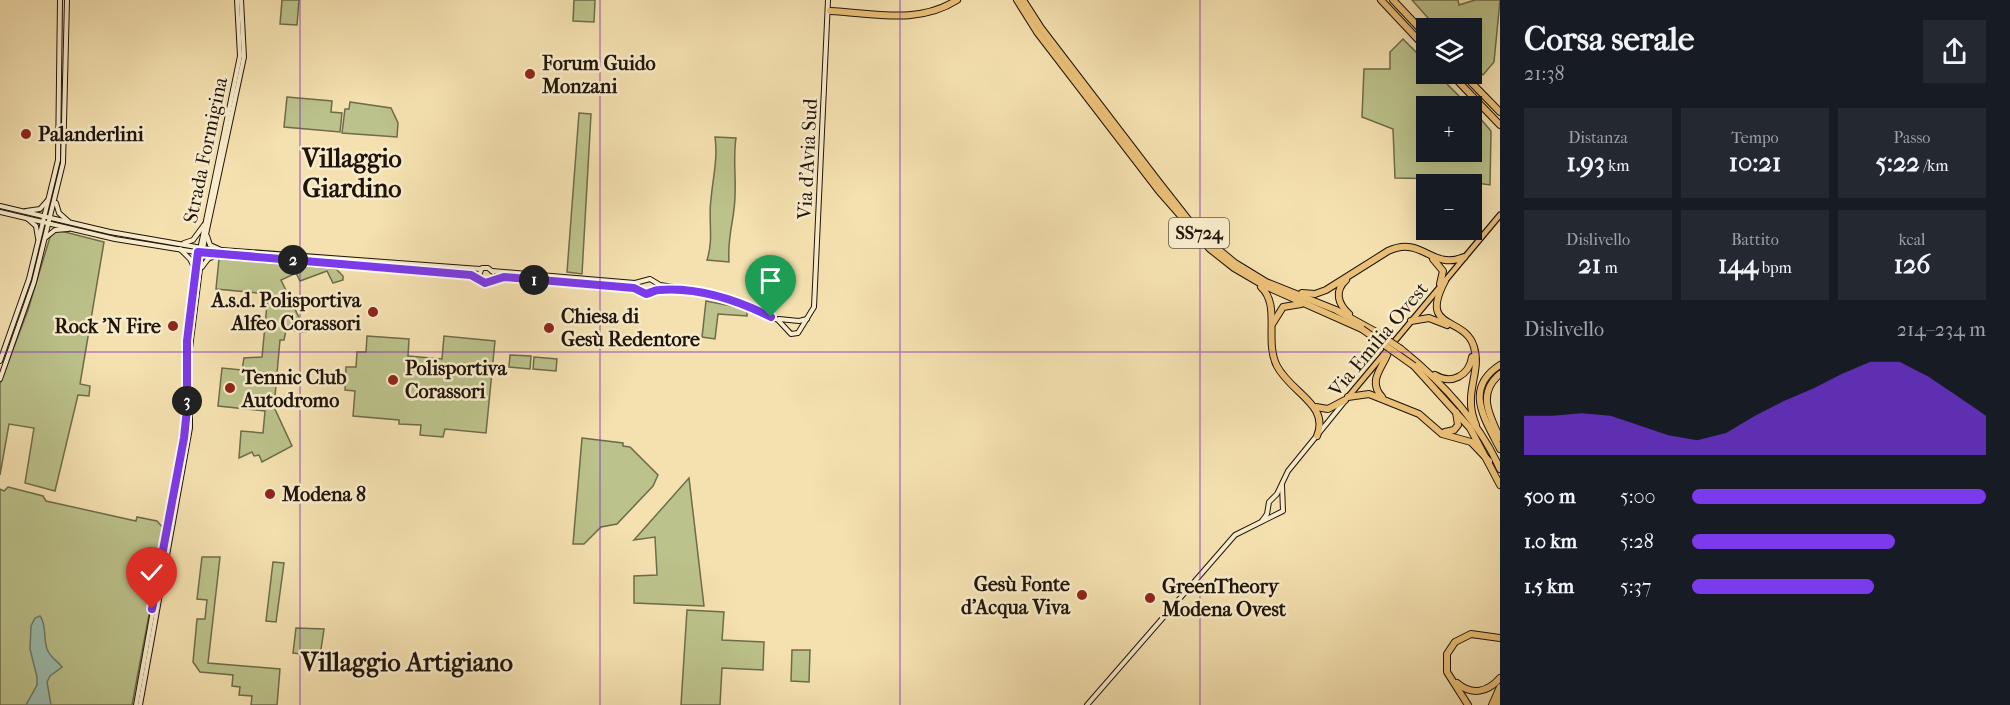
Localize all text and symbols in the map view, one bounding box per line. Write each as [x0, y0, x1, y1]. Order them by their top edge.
map controls [1416, 18, 1482, 240]
button: layers [1416, 18, 1482, 84]
text: Corsa serale [1524, 20, 1694, 59]
button: share [1923, 20, 1986, 83]
place label: Forum Guido Monzani [541, 52, 656, 98]
text: 21:38 [1524, 62, 1565, 85]
marker: Forum Guido Monzani [523, 67, 537, 81]
street label: Strada Formigina [179, 74, 232, 225]
button: + [1416, 96, 1482, 162]
street label: Via d'Avia Sud [793, 97, 822, 221]
place label: Palanderlini [38, 123, 145, 146]
marker: Palanderlini [19, 127, 33, 141]
text: Distanza [1568, 128, 1628, 147]
text: Tempo [1731, 128, 1779, 147]
text: Passo [1894, 128, 1930, 147]
district label: Villaggio Giardino [301, 143, 402, 204]
text: 1.93 [1566, 147, 1605, 178]
text: 10:21 [1729, 147, 1781, 178]
text: 5:22 [1875, 147, 1920, 178]
text: km [1605, 156, 1630, 175]
text: /km [1920, 156, 1949, 175]
button: − [1416, 174, 1482, 240]
road number: SS724 [1169, 218, 1229, 248]
text: Dislivello [1566, 230, 1630, 249]
text: Battito [1731, 230, 1779, 249]
text: kcal [1899, 230, 1925, 249]
pin: 2 [278, 245, 308, 275]
text: 21 [1578, 249, 1601, 280]
text: 144 [1718, 249, 1758, 280]
text: 126 [1894, 249, 1930, 280]
text: 2 [289, 250, 297, 269]
pin [745, 255, 796, 317]
text: m [1601, 258, 1618, 277]
text: bpm [1758, 258, 1792, 277]
icon: arrive [754, 264, 787, 297]
pin: 1 [519, 265, 549, 295]
text: 1 [531, 270, 537, 289]
street label: Via Emilia Ovest [1323, 278, 1433, 402]
place label: A.s.d. Polisportiva Alfeo Corassori [210, 289, 362, 335]
marker: A.s.d. Polisportiva Alfeo Corassori [366, 305, 380, 319]
place label: Chiesa di Gesù Redentore [561, 305, 700, 351]
place label: Rock 'N Fire [55, 315, 161, 338]
text: Dislivello [1524, 318, 1604, 341]
text: 214–234 m [1897, 318, 1986, 341]
marker: Rock 'N Fire [166, 319, 180, 333]
marker: Chiesa di Gesù Redentore [542, 321, 556, 335]
place label: Polisportiva Corassori [405, 357, 507, 403]
place label: Tennic Club Autodromo [240, 366, 347, 412]
marker: Polisportiva Corassori [386, 373, 400, 387]
marker: Tennic Club Autodromo [223, 381, 237, 395]
pin: 3 [172, 386, 202, 416]
text: 3 [184, 391, 190, 410]
place label: Modena 8 [281, 483, 366, 506]
text: 500 m [1524, 485, 1576, 508]
text: 5:00 [1620, 485, 1656, 508]
marker: Modena 8 [263, 487, 277, 501]
text: 1.0 km [1524, 530, 1577, 553]
text: 5:28 [1620, 530, 1654, 553]
pin [126, 547, 177, 609]
icon: check [135, 556, 168, 589]
place label: Gesù Fonte d'Acqua Viva [961, 573, 1071, 619]
place label: GreenTheory Modena Ovest [1161, 575, 1287, 621]
text: 1.5 km [1524, 575, 1574, 598]
text: 5:37 [1620, 575, 1651, 598]
marker: Gesù Fonte d'Acqua Viva [1075, 588, 1089, 602]
marker: GreenTheory Modena Ovest [1143, 591, 1157, 605]
district label: Villaggio Artigiano [300, 647, 513, 678]

